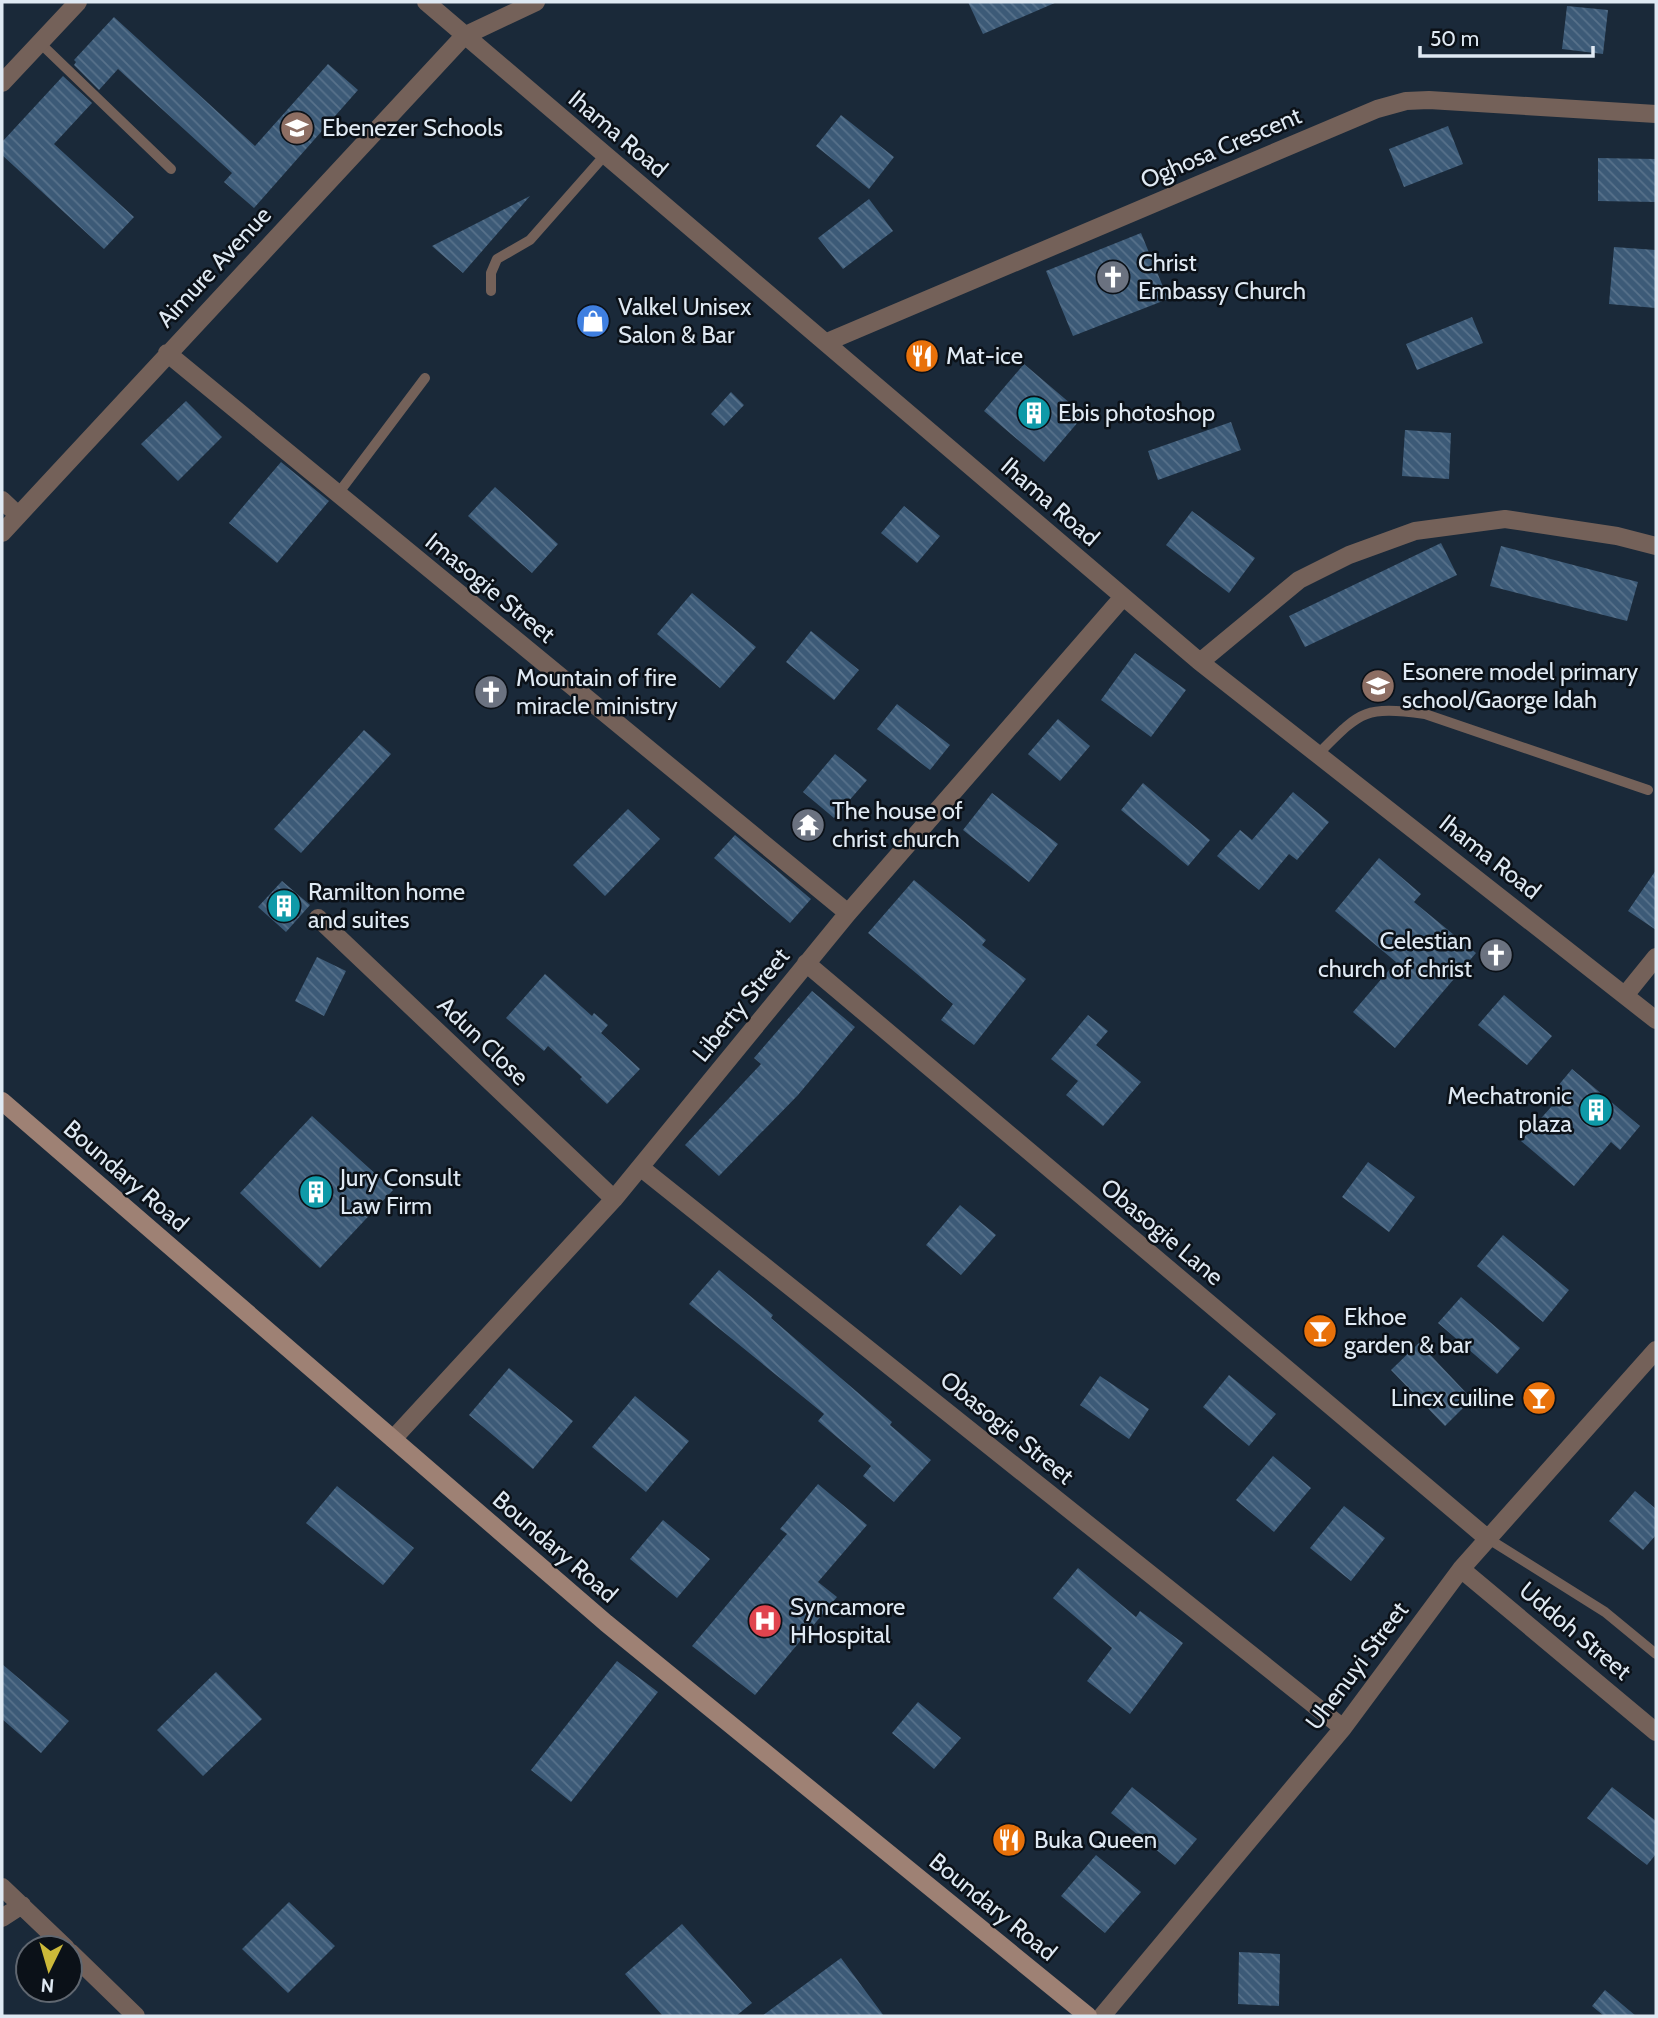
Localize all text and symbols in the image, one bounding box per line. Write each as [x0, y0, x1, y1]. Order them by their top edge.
scale bar [1420, 14, 1593, 58]
text: 50 m [1430, 26, 1479, 51]
street label: Ihama Road [563, 84, 674, 183]
street label: Oghosa Crescent [1136, 101, 1306, 194]
school or university icon: Ebenezer Schools [278, 109, 316, 147]
place label: Ebenezer Schools [322, 113, 503, 142]
street label: Aimure Avenue [150, 200, 277, 333]
place label: Christ Embassy Church [1138, 248, 1306, 305]
church icon: Christ Embassy Church [1094, 258, 1132, 296]
place label: Valkel Unisex Salon & Bar [618, 292, 752, 349]
shop icon: Valkel Unisex Salon & Bar [574, 302, 612, 340]
restaurant icon: Mat-ice [903, 337, 941, 375]
place label: Mat-ice [946, 341, 1023, 370]
building icon: Ebis photoshop [1015, 394, 1053, 432]
place label: Ebis photoshop [1058, 398, 1215, 427]
street label: Ihama Road [995, 451, 1105, 552]
street label: Imasogie Street [420, 526, 561, 649]
place label: Esonere model primary school/Gaorge Idah [1402, 657, 1638, 714]
place label: Mountain of fire miracle ministry [516, 663, 678, 720]
school or university icon: Esonere model primary school/Gaorge Idah [1359, 667, 1397, 705]
church icon: Mountain of fire miracle ministry [472, 673, 510, 711]
place label: The house of christ church [832, 796, 963, 853]
temple icon: The house of christ church [789, 806, 827, 844]
street label: Ihama Road [1434, 808, 1547, 905]
place label: Ramilton home and suites [308, 877, 465, 934]
building icon: Ramilton home and suites [265, 887, 303, 925]
place label: Celestian church of christ [1318, 926, 1472, 983]
church icon: Celestian church of christ [1477, 936, 1515, 974]
street label: Liberty Street [686, 942, 795, 1067]
street label: Adun Close [432, 990, 535, 1091]
place label: Mechatronic plaza [1447, 1081, 1572, 1138]
building icon: Mechatronic plaza [1577, 1091, 1615, 1129]
street label: Boundary Road [58, 1114, 195, 1238]
place label: Jury Consult Law Firm [339, 1163, 461, 1220]
street label: Obasogie Lane [1095, 1172, 1229, 1291]
building icon: Jury Consult Law Firm [297, 1173, 335, 1211]
place label: Ekhoe garden & bar [1344, 1302, 1472, 1359]
bar icon: Ekhoe garden & bar [1301, 1312, 1339, 1350]
street label: Obasogie Street [935, 1365, 1080, 1490]
bar icon: Lincx cuiline [1520, 1379, 1558, 1417]
place label: Lincx cuiline [1391, 1383, 1514, 1412]
street label: Boundary Road [487, 1485, 624, 1609]
street label: Uddoh Street [1514, 1575, 1637, 1686]
place label: Syncamore HHospital [790, 1592, 905, 1649]
street label: Uhenuyi Street [1299, 1596, 1414, 1735]
hospital icon: Syncamore HHospital [746, 1602, 784, 1640]
restaurant icon: Buka Queen [990, 1821, 1028, 1859]
place label: Buka Queen [1034, 1825, 1157, 1854]
street label: Boundary Road [924, 1846, 1063, 1967]
north arrow [14, 1934, 84, 2004]
text: N [40, 1973, 55, 1997]

